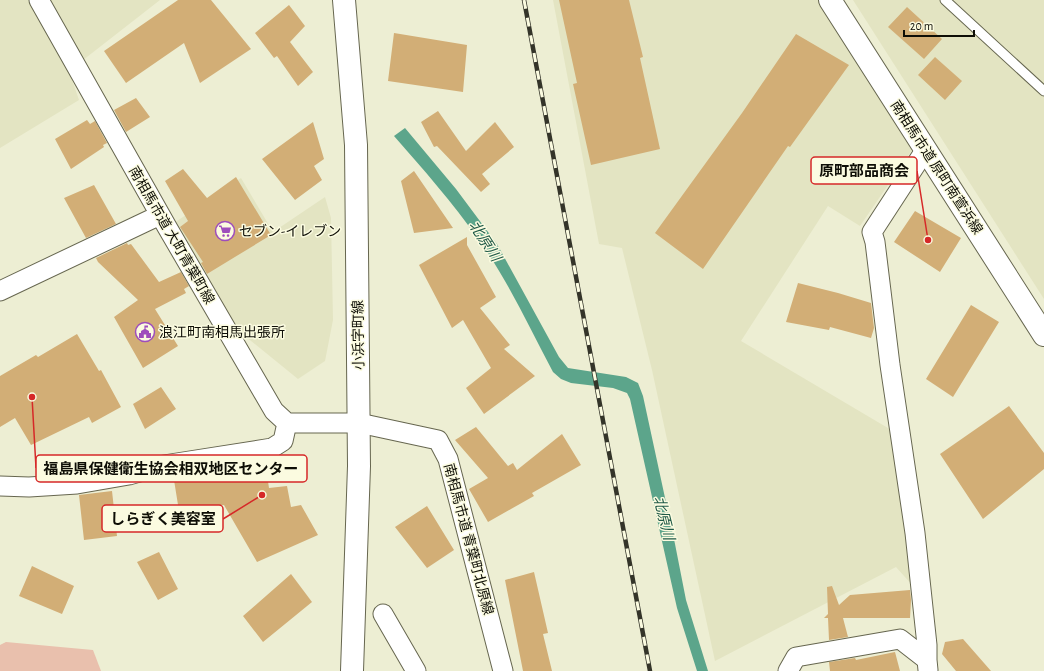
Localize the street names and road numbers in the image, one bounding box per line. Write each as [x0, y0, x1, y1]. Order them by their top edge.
street label: 南相馬市道 原町南萱浜線 [888, 98, 985, 237]
street label: 南相馬市道 大町青葉町線 [126, 164, 217, 307]
street label: 小浜字町線 [350, 300, 367, 370]
street label: 南相馬市道 青葉町北原線 [441, 461, 497, 617]

